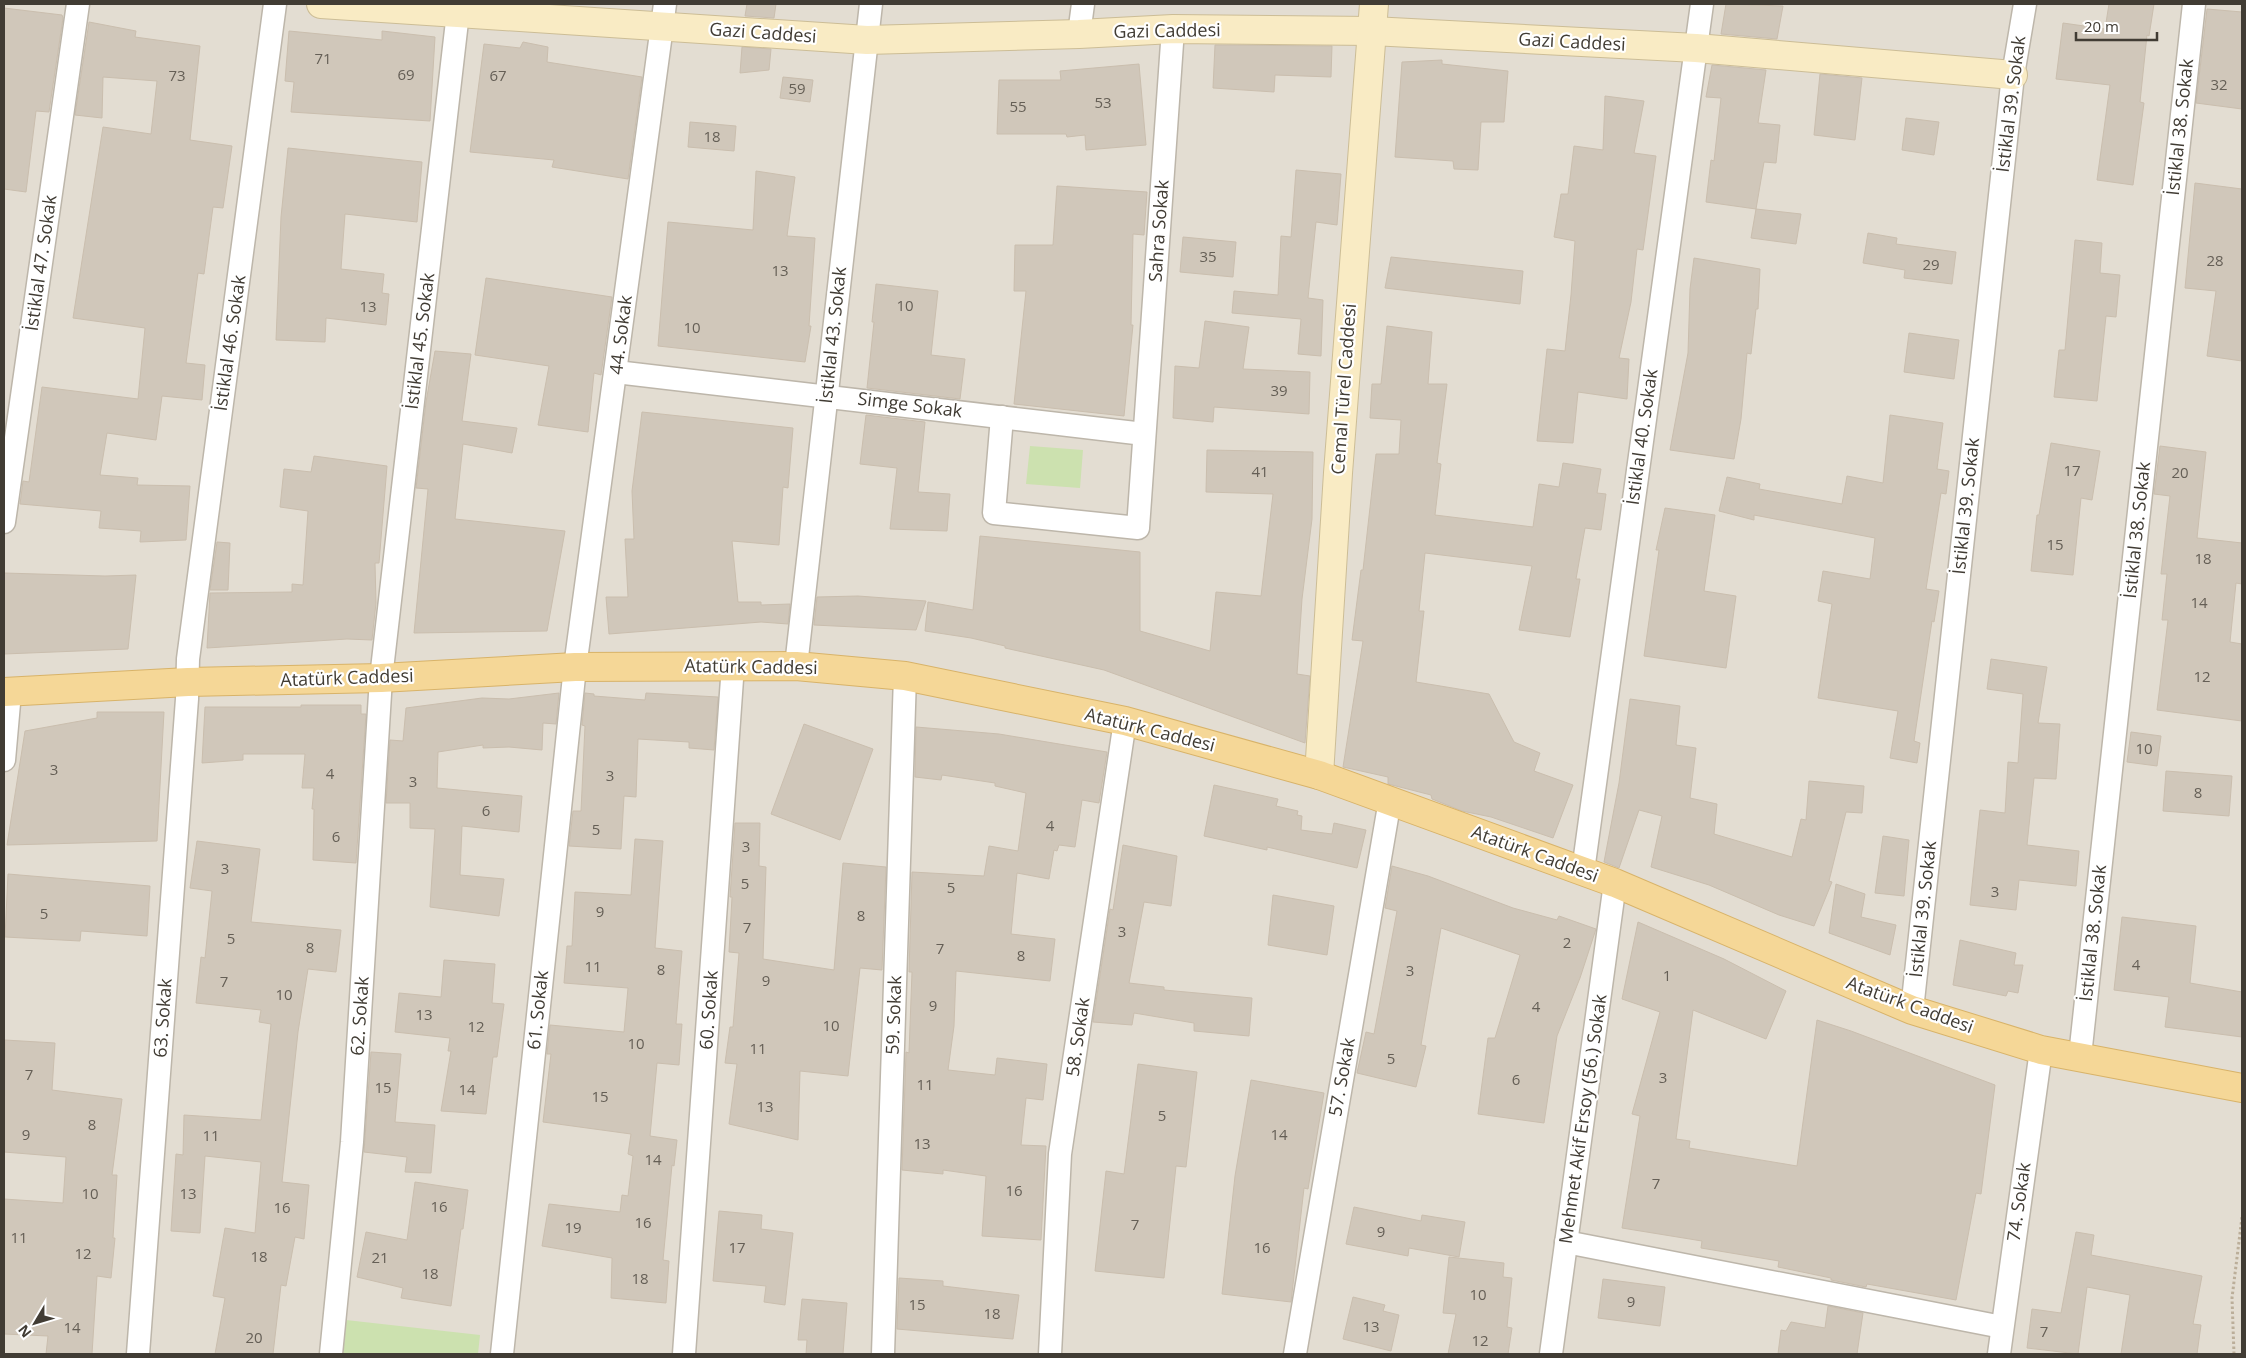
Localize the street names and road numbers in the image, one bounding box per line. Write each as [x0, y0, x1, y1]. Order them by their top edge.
street label: Gazi Caddesi [709, 16, 817, 48]
street label: Gazi Caddesi [1113, 17, 1221, 43]
street label: Gazi Caddesi [1518, 26, 1626, 56]
street label: İstiklal 39. Sokak [1990, 34, 2030, 174]
street label: İstiklal 38. Sokak [2160, 57, 2198, 196]
street label: Sahra Sokak [1142, 178, 1174, 283]
street label: İstiklal 47. Sokak [19, 193, 62, 333]
street label: İstiklal 43. Sokak [813, 265, 851, 404]
street label: İstiklal 45. Sokak [399, 271, 439, 411]
street label: İstiklal 46. Sokak [208, 273, 251, 413]
street label: 44. Sokak [603, 293, 637, 376]
street label: Cemal Türel Caddesi [1325, 303, 1361, 475]
street label: İstiklal 40. Sokak [1620, 367, 1663, 507]
street label: Simge Sokak [856, 386, 964, 422]
street label: İstiklal 39. Sokak [1946, 436, 1984, 575]
street label: İstiklal 38. Sokak [2117, 460, 2155, 599]
street label: Atatürk Caddesi [684, 653, 818, 679]
street label: Atatürk Caddesi [280, 663, 414, 691]
street label: Atatürk Caddesi [1083, 701, 1218, 757]
street label: Atatürk Caddesi [1469, 819, 1602, 887]
street label: İstiklal 39. Sokak [1903, 839, 1941, 978]
street label: İstiklal 38. Sokak [2073, 863, 2111, 1002]
street label: 61. Sokak [521, 969, 553, 1051]
street label: 60. Sokak [693, 969, 723, 1050]
street label: Atatürk Caddesi [1844, 970, 1977, 1038]
street label: 59. Sokak [880, 974, 906, 1055]
street label: 62. Sokak [344, 975, 374, 1056]
street label: 63. Sokak [147, 977, 177, 1058]
street label: Mehmet Akif Ersoy (56.) Sokak [1553, 992, 1612, 1245]
street label: 58. Sokak [1060, 995, 1095, 1078]
street label: 57. Sokak [1322, 1035, 1360, 1118]
street label: 74. Sokak [2001, 1160, 2036, 1243]

